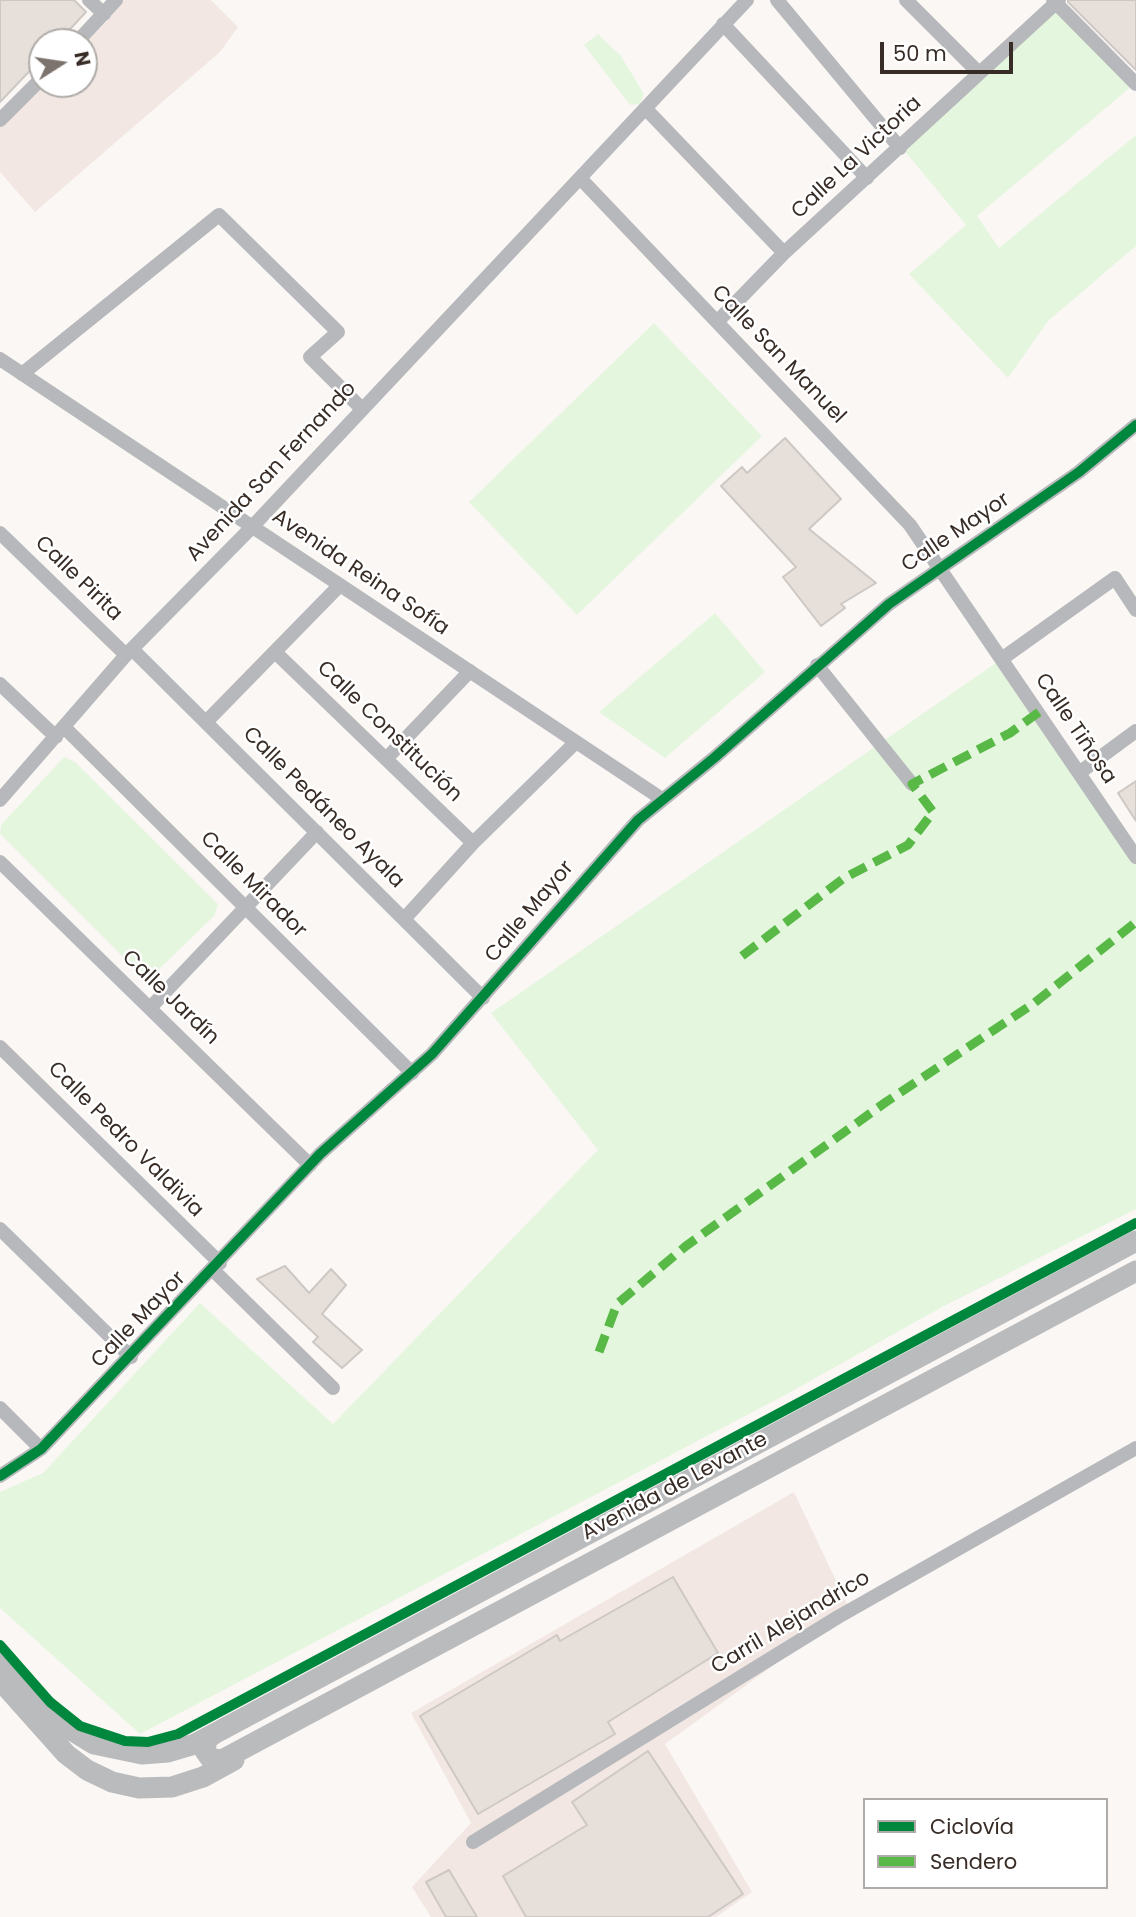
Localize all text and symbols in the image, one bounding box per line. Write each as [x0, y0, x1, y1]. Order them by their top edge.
north arrow [28, 28, 98, 98]
scale bar [884, 28, 1017, 72]
text: 50 m [893, 39, 947, 68]
text: N [67, 49, 97, 69]
street label: Calle La Victoria [787, 91, 927, 225]
street label: Calle San Manuel [706, 281, 850, 429]
street label: Avenida San Fernando [182, 377, 362, 567]
street label: Calle Mayor [897, 488, 1015, 578]
street label: Avenida Reina Sofía [267, 504, 453, 642]
street label: Calle Pirita [29, 531, 127, 627]
street label: Calle Constitución [311, 656, 467, 808]
street label: Calle Tiñosa [1029, 669, 1121, 789]
street label: Calle Pedáneo Ayala [237, 722, 409, 894]
street label: Calle Mirador [195, 827, 311, 943]
street label: Calle Mayor [480, 856, 580, 968]
street label: Calle Jardín [116, 945, 224, 1051]
street label: Calle Pedro Valdivia [42, 1057, 208, 1223]
street label: Calle Mayor [87, 1266, 191, 1374]
street label: Avenida de Levante [578, 1427, 772, 1547]
street label: Carril Alejandrico [707, 1566, 875, 1680]
legend [863, 1798, 1108, 1889]
text: Ciclovía [930, 1812, 1014, 1841]
text: Sendero [930, 1847, 1017, 1876]

